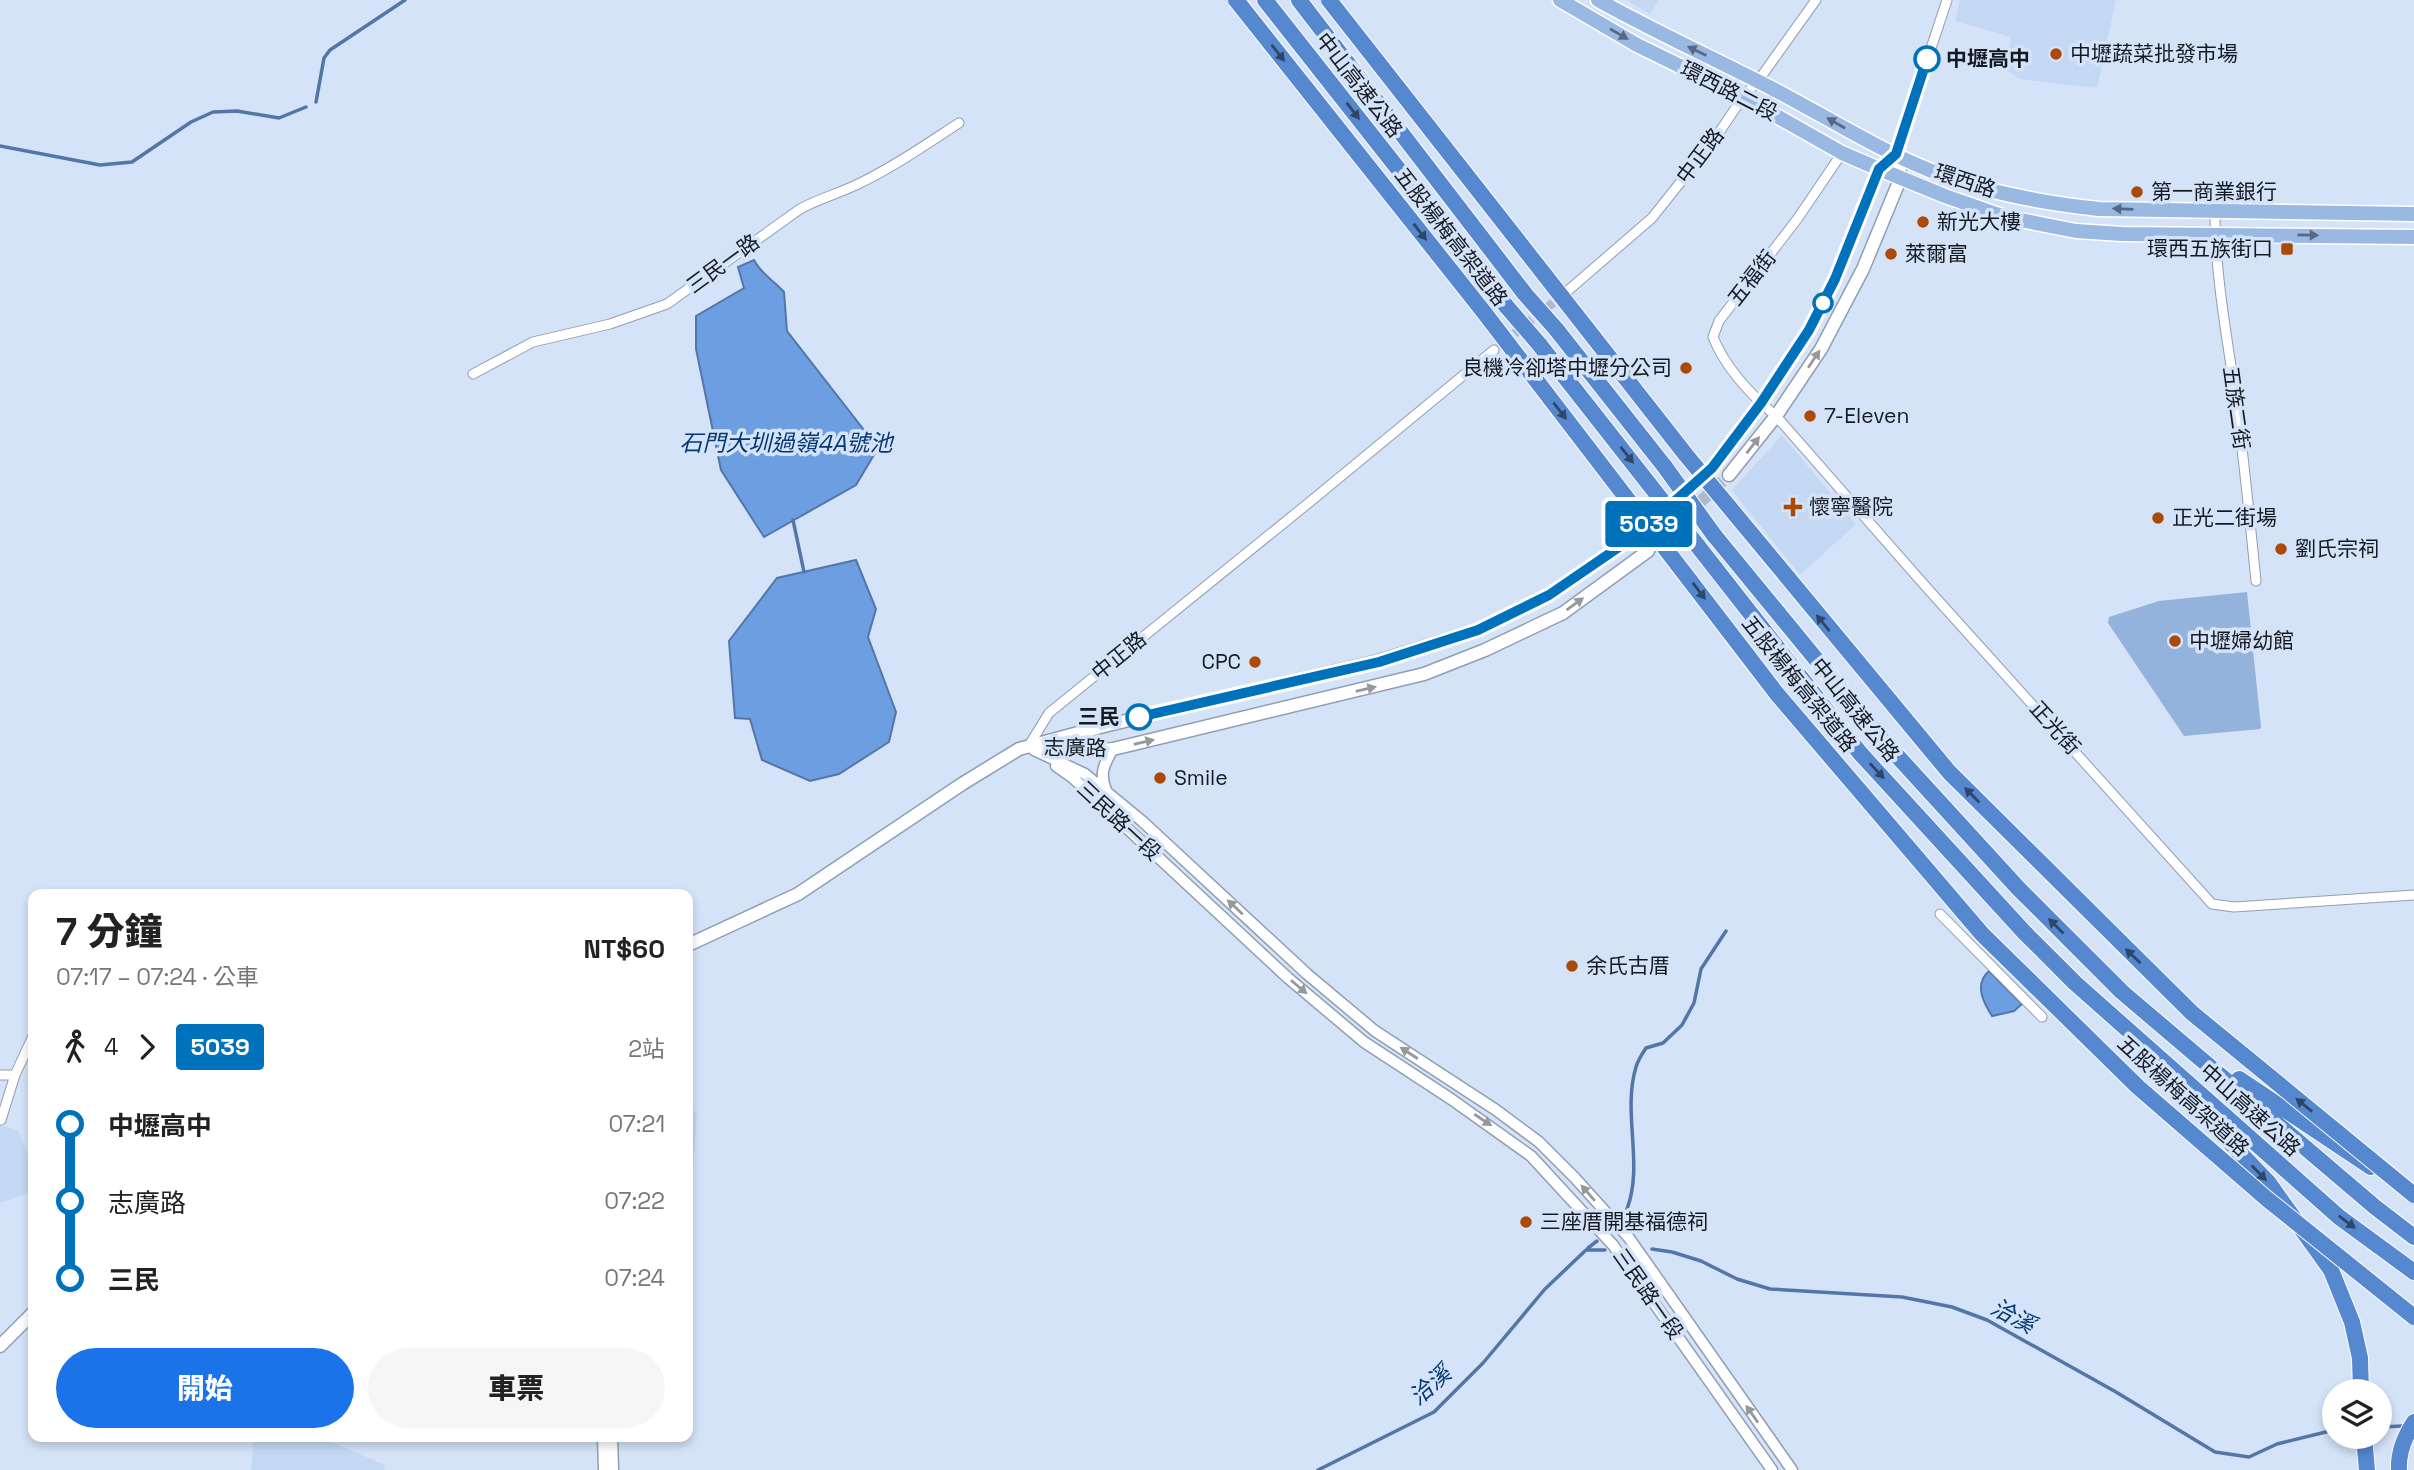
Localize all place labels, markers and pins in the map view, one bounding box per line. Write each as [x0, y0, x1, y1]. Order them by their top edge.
place label: 中壢蔬菜批發市場 [2070, 40, 2238, 67]
place label: 中壢高中 [1946, 45, 2030, 72]
marker: 中壢高中 [1914, 46, 1940, 72]
marker: 中壢蔬菜批發市場 [2048, 46, 2064, 62]
place label: 第一商業銀行 [2151, 178, 2277, 205]
marker: 第一商業銀行 [2129, 184, 2145, 200]
place label: 新光大樓 [1937, 208, 2021, 235]
marker: 新光大樓 [1915, 214, 1931, 230]
place label: 環西五族街口 [2147, 235, 2273, 262]
place label: 萊爾富 [1905, 240, 1968, 267]
marker: 環西五族街口 [2279, 241, 2295, 257]
marker: 萊爾富 [1883, 246, 1899, 262]
unlabelled marker [1813, 293, 1833, 313]
place label: 良機冷卻塔中壢分公司 [1462, 354, 1672, 381]
marker: 良機冷卻塔中壢分公司 [1678, 360, 1694, 376]
place label: 7-Eleven [1824, 402, 1909, 429]
marker: 7-Eleven [1802, 408, 1818, 424]
place label: 懷寧醫院 [1809, 493, 1893, 520]
marker: 懷寧醫院 [1783, 497, 1803, 517]
place label: 正光二街場 [2172, 504, 2277, 531]
marker: 正光二街場 [2150, 510, 2166, 526]
place label: 劉氏宗祠 [2295, 535, 2379, 562]
marker: 劉氏宗祠 [2273, 541, 2289, 557]
place label: 中壢婦幼館 [2189, 627, 2294, 654]
marker: 中壢婦幼館 [2167, 633, 2183, 649]
place label: CPC [1201, 648, 1241, 675]
marker: CPC [1247, 654, 1263, 670]
place label: 三民 [1078, 703, 1120, 730]
marker: 三民 [1126, 704, 1152, 730]
place label: Smile [1174, 764, 1228, 791]
marker: Smile [1152, 770, 1168, 786]
place label: 余氏古厝 [1586, 952, 1670, 979]
marker: 余氏古厝 [1564, 958, 1580, 974]
place label: 三座厝開基福德祠 [1540, 1208, 1708, 1235]
marker: 三座厝開基福德祠 [1518, 1214, 1534, 1230]

